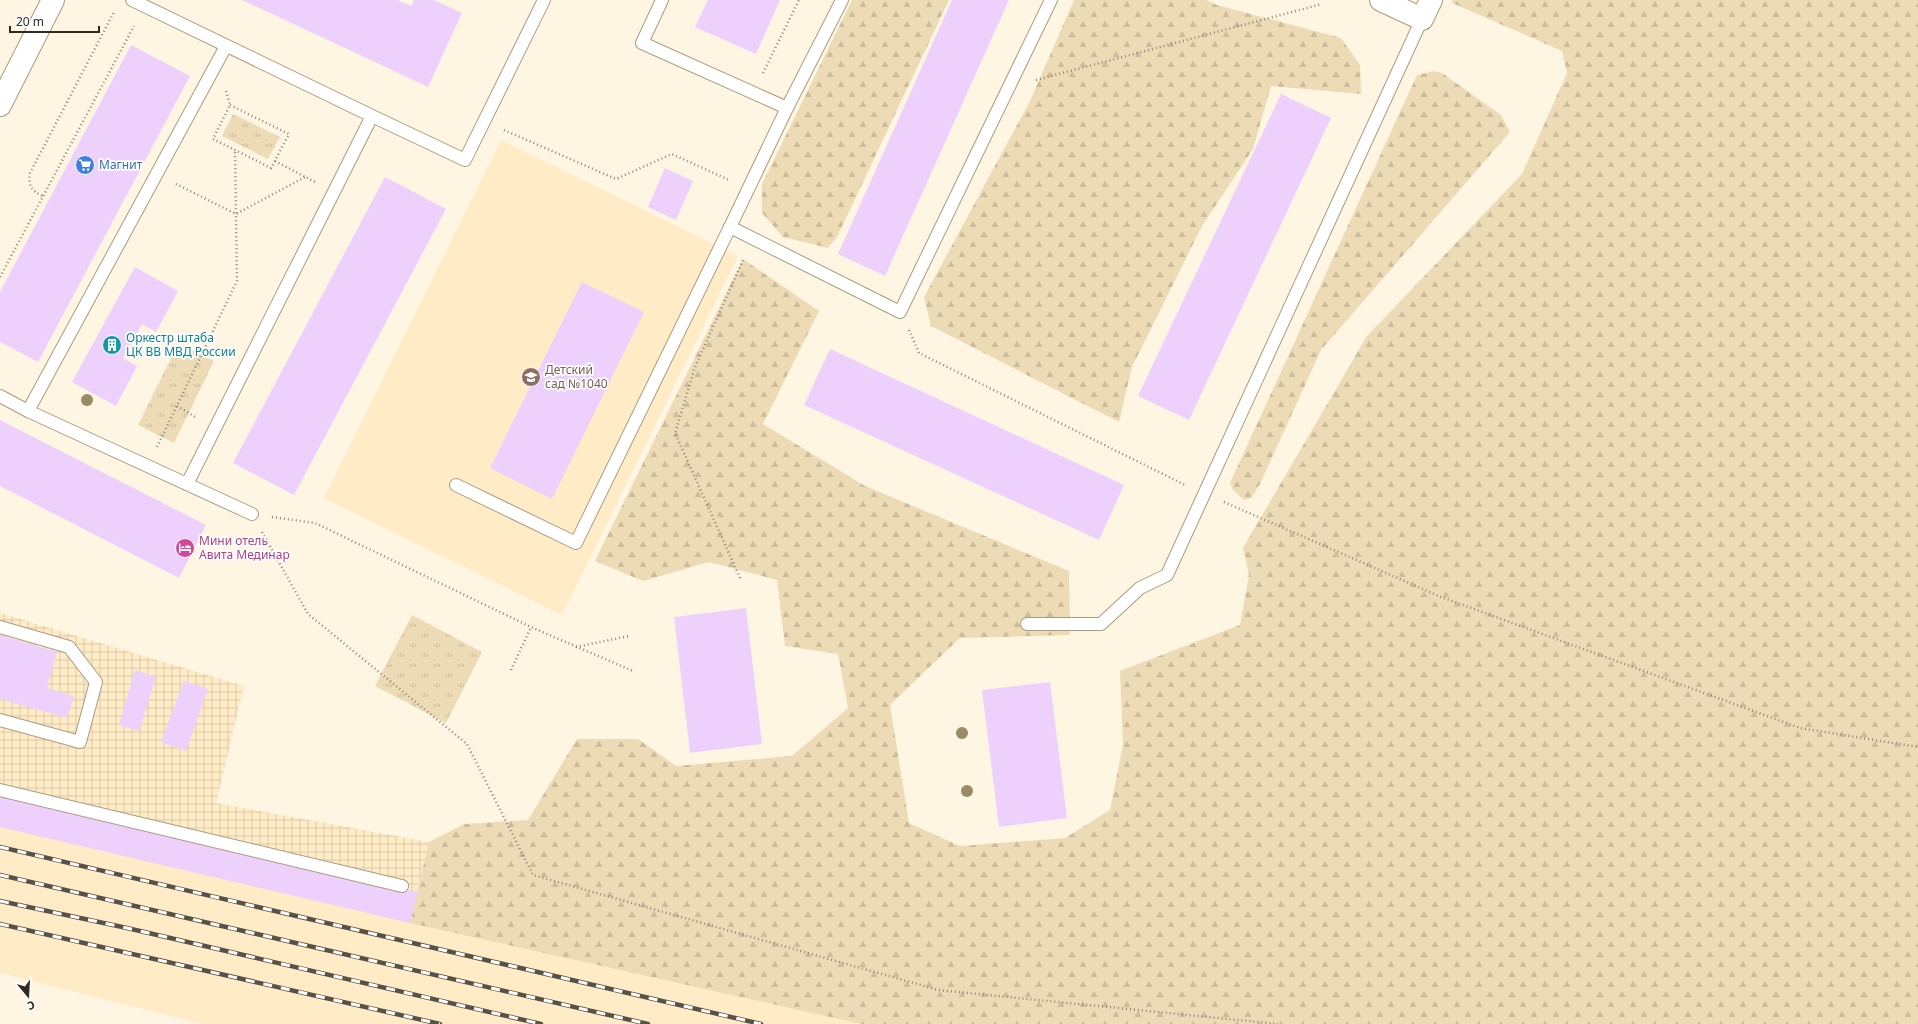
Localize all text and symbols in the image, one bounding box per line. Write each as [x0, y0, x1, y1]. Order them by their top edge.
scale bar [10, 8, 99, 34]
text: 20 m [16, 13, 44, 30]
supermarket icon: Магнит [74, 154, 96, 176]
place label: Магнит [99, 156, 143, 173]
place label: Оркестр штаба ЦК ВВ МВД России [126, 329, 236, 360]
building icon: Оркестр штаба ЦК ВВ МВД России [101, 334, 123, 356]
place label: Детский сад №1040 [545, 361, 608, 392]
school or university icon: Детский сад №1040 [520, 366, 542, 388]
place label: Мини отель Авита Мединар [199, 532, 290, 563]
hotel icon: Мини отель Авита Мединар [174, 537, 196, 559]
north arrow [8, 976, 48, 1016]
text: С [26, 998, 37, 1014]

